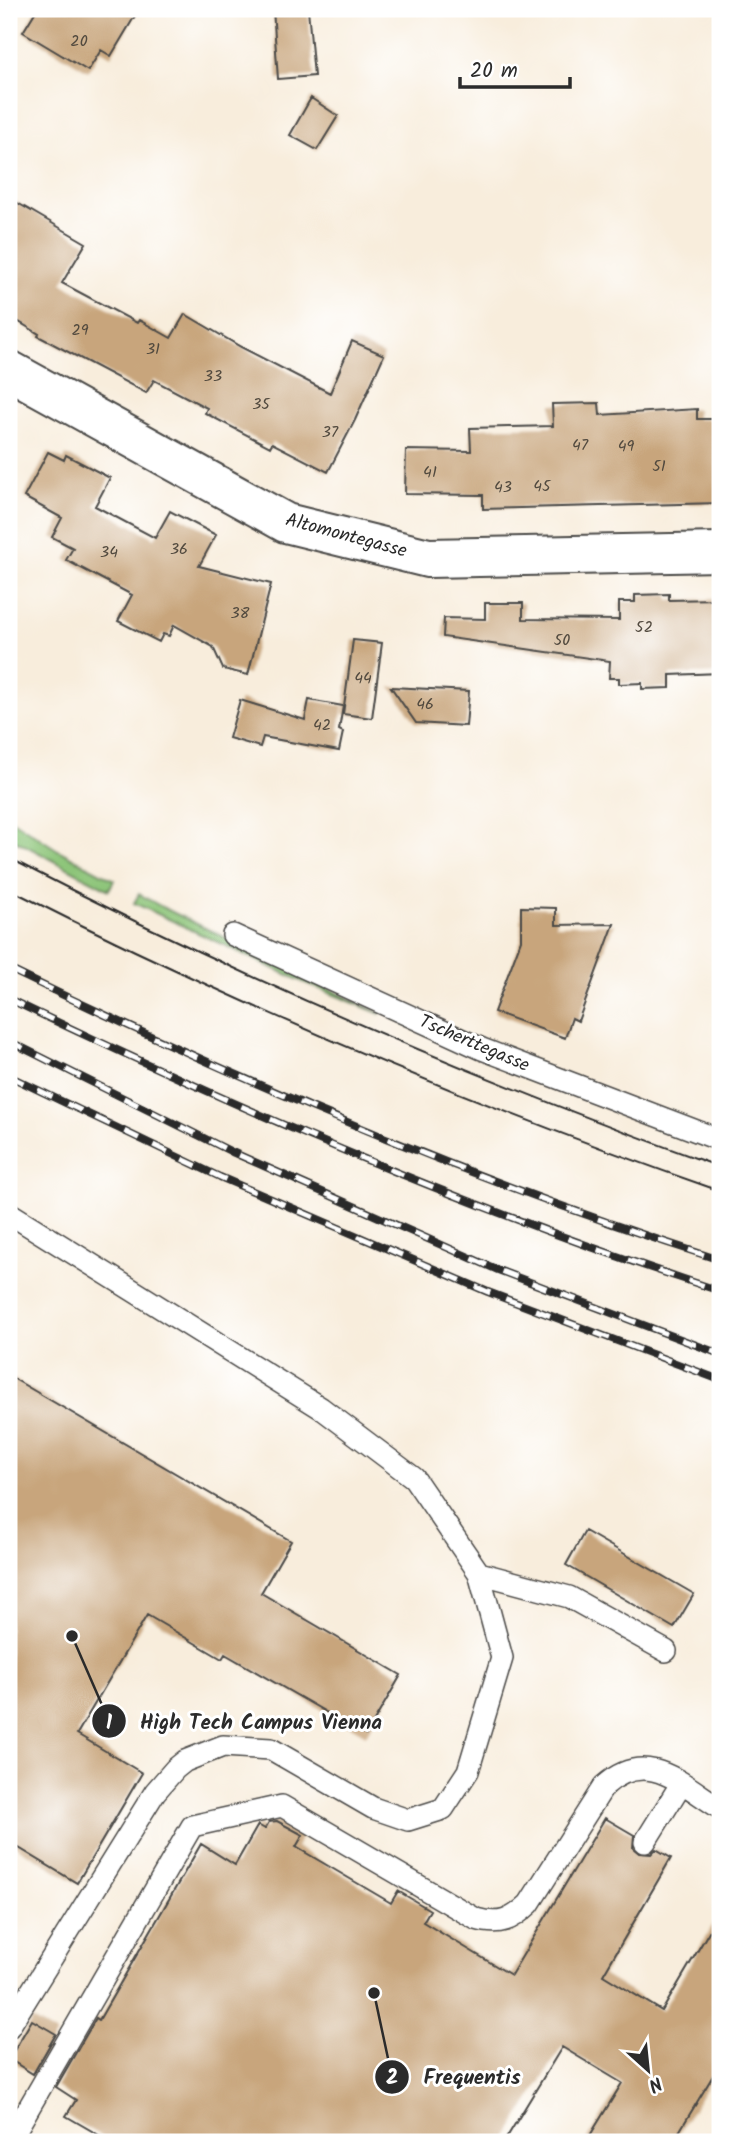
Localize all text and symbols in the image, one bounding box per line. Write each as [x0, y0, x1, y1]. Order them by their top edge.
house number: 20 [70, 29, 88, 54]
scale bar [460, 46, 570, 90]
text: 20 m [470, 55, 518, 88]
house number: 29 [71, 318, 89, 343]
house number: 31 [146, 337, 160, 362]
house number: 33 [204, 364, 222, 389]
house number: 35 [252, 392, 271, 417]
house number: 37 [322, 420, 339, 445]
house number: 47 [572, 433, 589, 458]
house number: 49 [618, 434, 635, 459]
house number: 51 [652, 454, 666, 479]
house number: 41 [423, 460, 437, 485]
house number: 45 [533, 474, 552, 499]
house number: 43 [494, 475, 512, 500]
street label: Altomontegasse [282, 505, 410, 567]
house number: 36 [170, 537, 188, 562]
house number: 34 [100, 540, 118, 565]
house number: 38 [231, 601, 250, 626]
house number: 52 [635, 615, 653, 640]
house number: 50 [554, 628, 570, 653]
house number: 44 [354, 666, 372, 691]
house number: 46 [416, 692, 434, 717]
house number: 42 [313, 713, 331, 738]
street label: Tscherttegasse [414, 1007, 534, 1081]
callout: High Tech Campus Vienna [91, 1700, 396, 1742]
text: 1 [106, 1707, 113, 1740]
text: High Tech Campus Vienna [140, 1707, 382, 1740]
north arrow [614, 2036, 684, 2106]
callout: Frequentis [375, 2056, 535, 2098]
text: 2 [386, 2062, 398, 2095]
text: Frequentis [424, 2062, 521, 2095]
text: N [643, 2067, 667, 2099]

